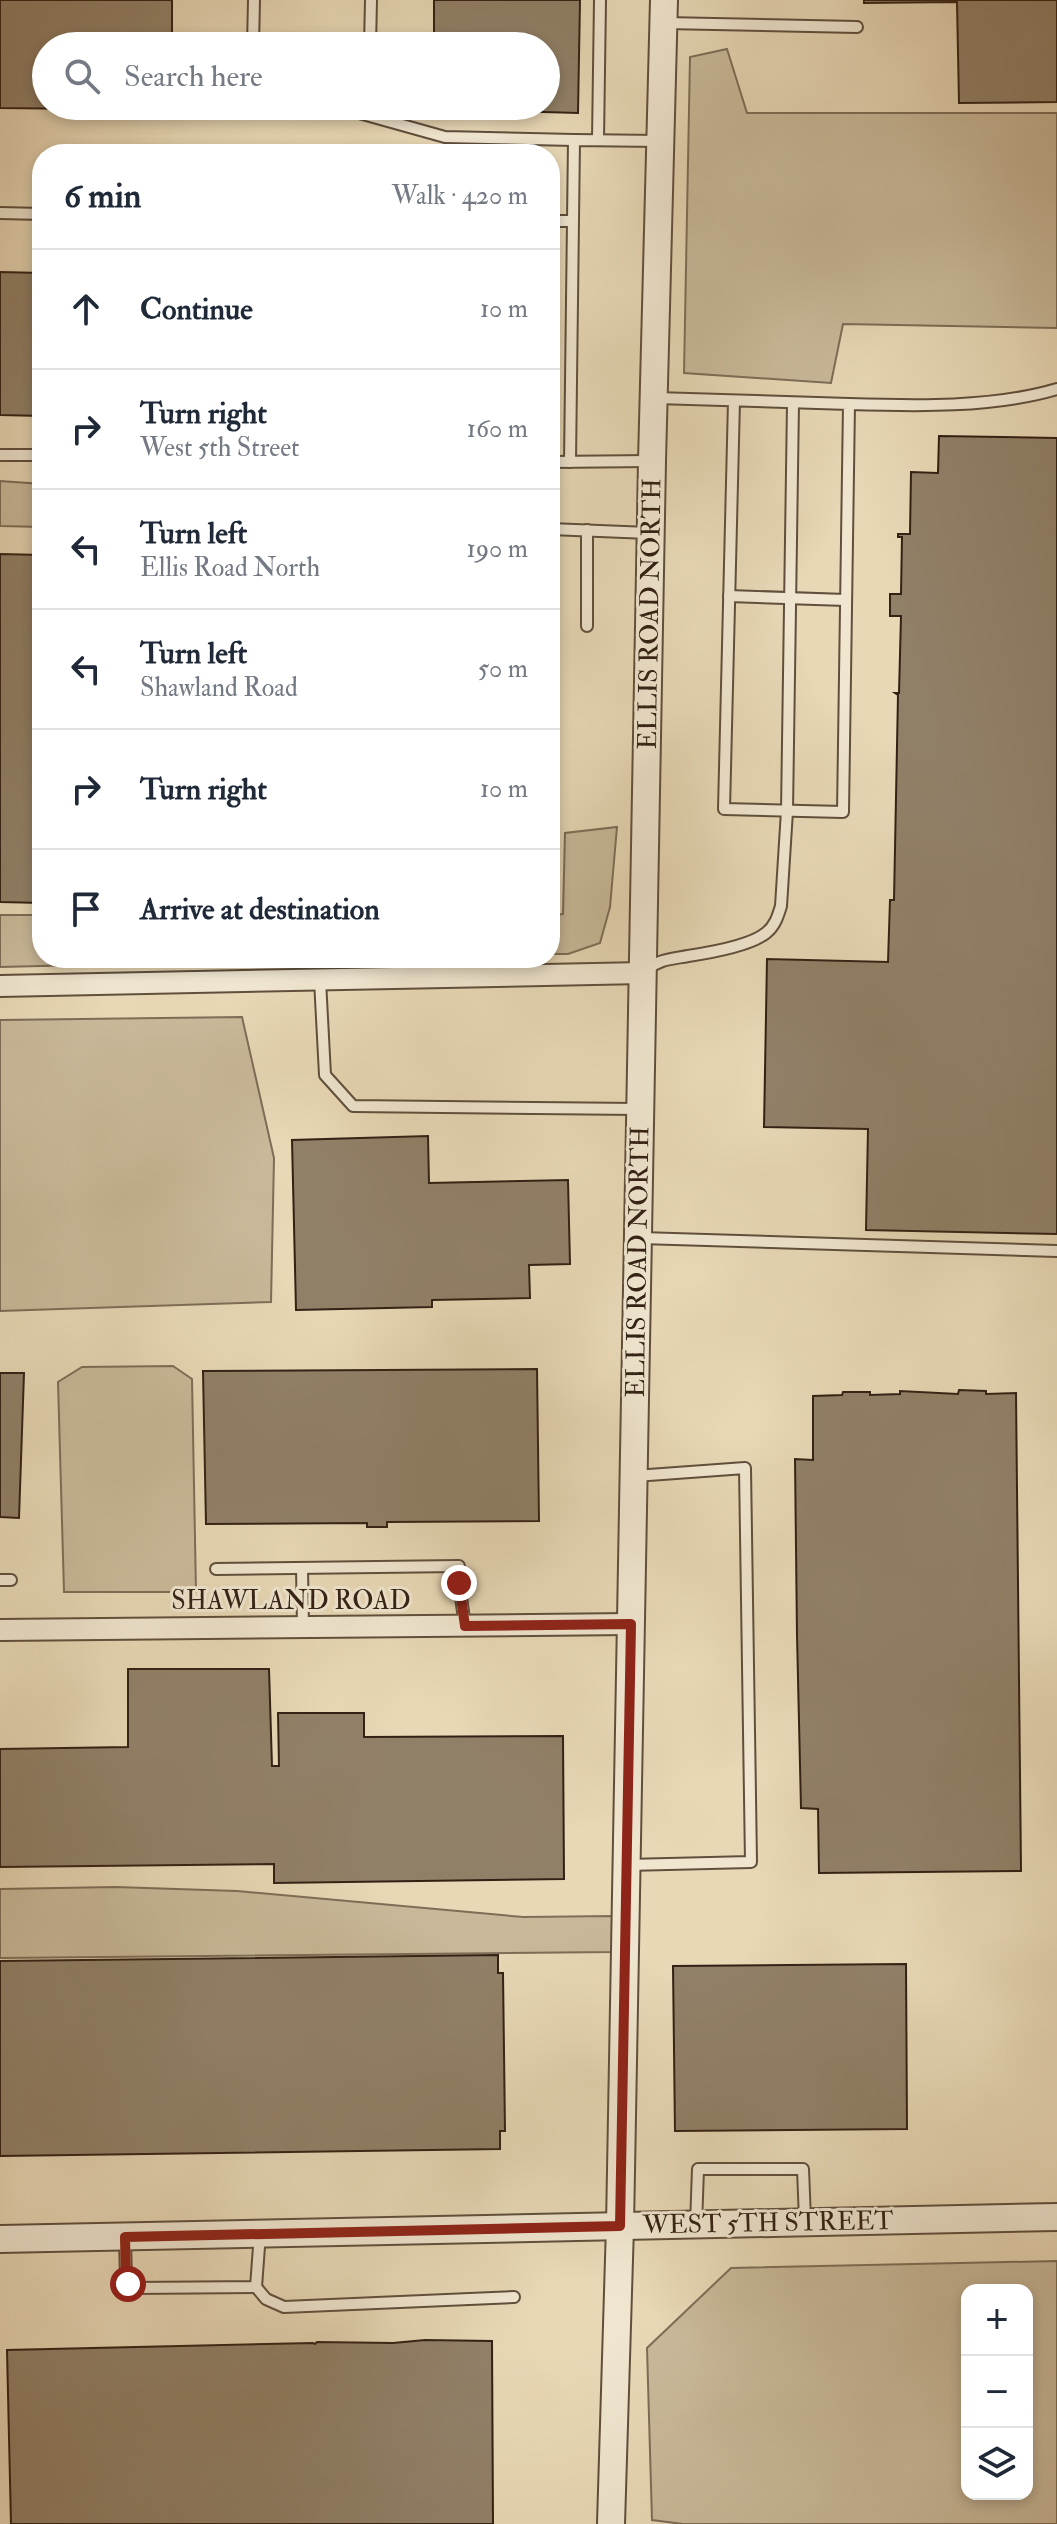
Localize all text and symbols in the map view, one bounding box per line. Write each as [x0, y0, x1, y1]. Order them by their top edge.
search box [32, 32, 560, 120]
icon: search [60, 54, 104, 98]
text: Search here [124, 58, 263, 95]
text: 6 min [64, 175, 141, 218]
text: Walk · 420 m [392, 180, 528, 212]
icon: ahead [64, 287, 108, 331]
text: Continue [140, 291, 253, 328]
text: 10 m [480, 293, 528, 325]
text: Turn right [140, 395, 267, 432]
icon: right [64, 407, 108, 451]
text: 160 m [467, 413, 528, 445]
text: West 5th Street [140, 432, 299, 464]
street label: ELLIS ROAD NORTH [632, 478, 668, 750]
text: Turn left [140, 515, 247, 552]
icon: left [64, 527, 108, 571]
text: 190 m [467, 533, 528, 565]
text: Ellis Road North [140, 552, 320, 584]
text: Turn left [140, 635, 247, 672]
icon: left [64, 647, 108, 691]
text: 50 m [478, 653, 528, 685]
text: Shawland Road [140, 672, 298, 704]
icon: right [64, 767, 108, 811]
text: Turn right [140, 771, 267, 808]
text: 10 m [480, 773, 528, 805]
icon: arrive [64, 887, 108, 931]
text: Arrive at destination [140, 891, 380, 928]
street label: ELLIS ROAD NORTH [620, 1126, 656, 1398]
route end [441, 1565, 477, 1601]
street label: SHAWLAND ROAD [171, 1585, 411, 1617]
street label: WEST 5TH STREET [641, 2205, 894, 2241]
route start [110, 2266, 146, 2302]
map controls [961, 2284, 1033, 2500]
button: + [961, 2284, 1033, 2356]
button: − [961, 2356, 1033, 2428]
button: layers [961, 2428, 1033, 2500]

